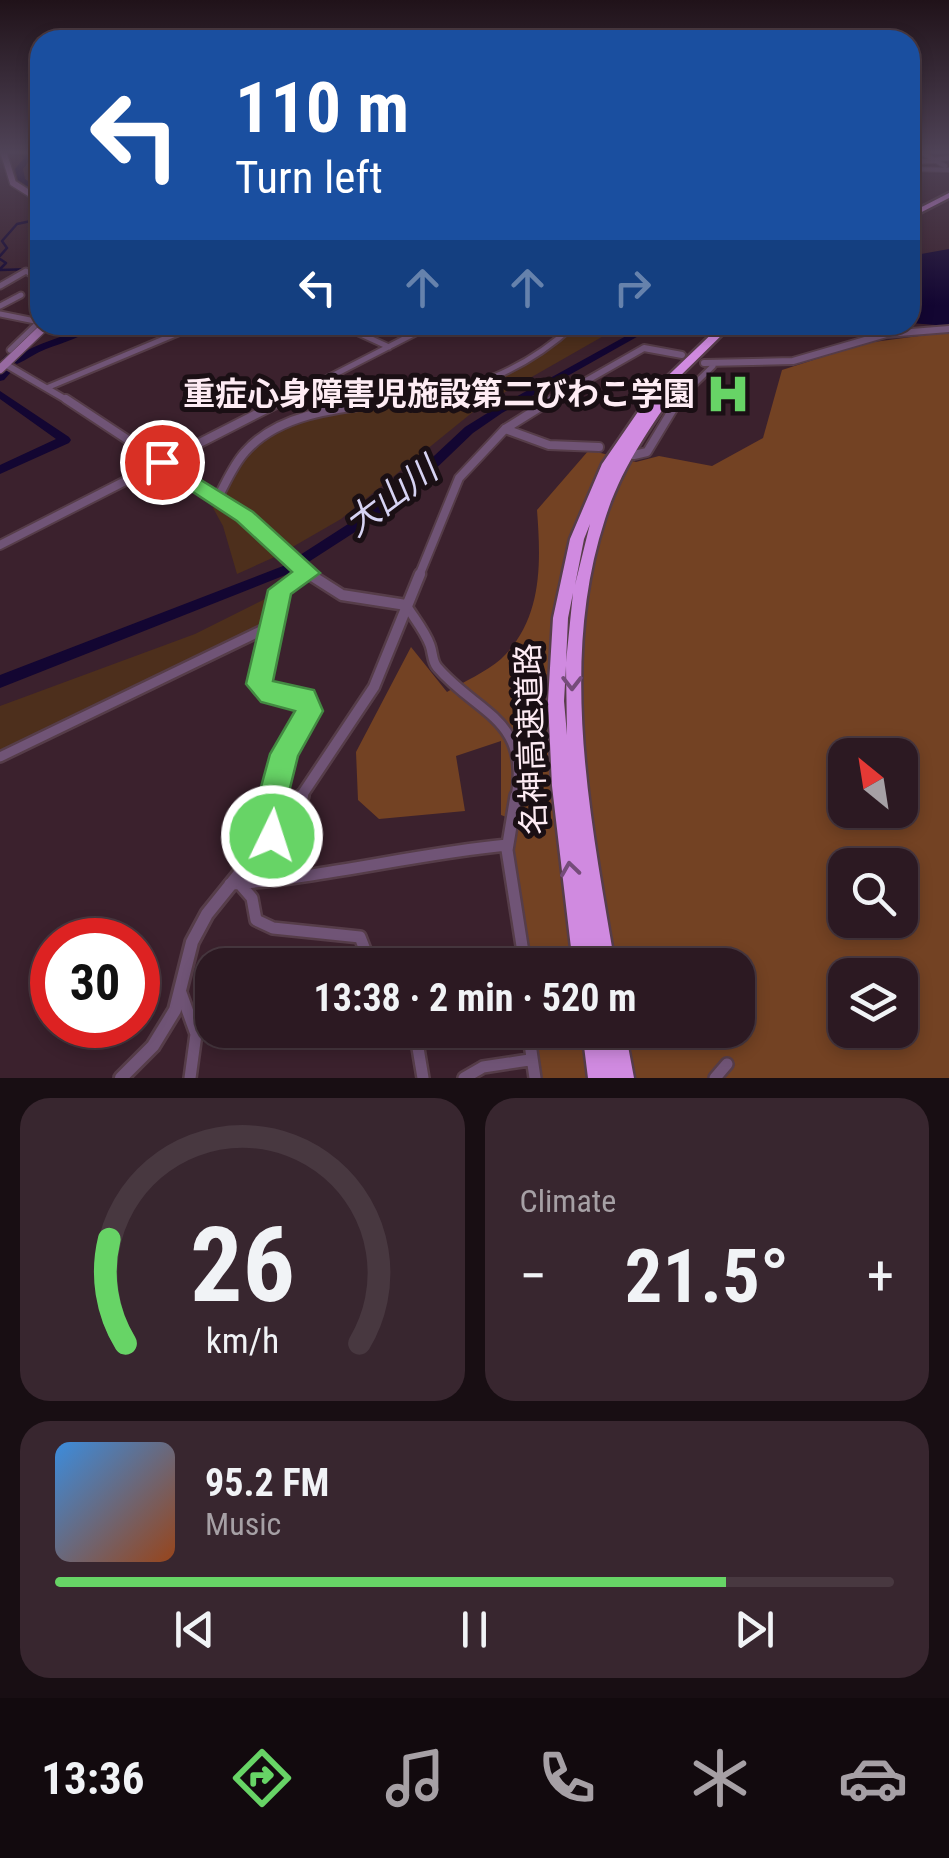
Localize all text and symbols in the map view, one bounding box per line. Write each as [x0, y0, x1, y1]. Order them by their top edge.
text: 110 m [235, 67, 409, 149]
icon: left [70, 70, 200, 200]
text: Turn left [235, 151, 383, 204]
icon: left [290, 260, 345, 315]
icon: ahead [395, 260, 450, 315]
icon: ahead [500, 260, 555, 315]
icon: right [605, 260, 660, 315]
hospital icon: 重症心身障害児施設第二びわこ学園 [704, 370, 752, 418]
place label: 重症心身障害児施設第二びわこ学園 [183, 375, 695, 413]
pin [120, 420, 205, 505]
icon: arrive [135, 435, 190, 490]
water label: 大山川 [337, 447, 448, 545]
street label: 名神高速道路 [509, 642, 553, 836]
one-way arrow [561, 676, 583, 692]
north arrow [828, 738, 918, 828]
map controls [828, 738, 918, 1048]
position arrow [220, 784, 324, 888]
button: search [828, 848, 918, 938]
one-way arrow [560, 860, 581, 877]
speed limit sign: 30 [30, 918, 160, 1048]
button: layers [828, 958, 918, 1048]
text: 13:38 · 2 min · 520 m [314, 976, 636, 1020]
text: Climate [520, 1182, 616, 1220]
text: 26 [190, 1205, 295, 1326]
text: 21.5° [625, 1232, 789, 1320]
text: − [520, 1244, 547, 1308]
text: + [867, 1244, 894, 1308]
text: km/h [205, 1320, 279, 1362]
text: 95.2 FM [205, 1461, 329, 1505]
text: Music [205, 1505, 281, 1543]
icon: previous [167, 1602, 222, 1657]
icon: pause [447, 1602, 502, 1657]
icon: next [727, 1602, 782, 1657]
icon: directions [227, 1743, 297, 1813]
icon: music [380, 1743, 450, 1813]
icon: phone [532, 1743, 602, 1813]
icon: climate [685, 1743, 755, 1813]
icon: car [838, 1743, 908, 1813]
text: 13:36 [41, 1752, 145, 1805]

